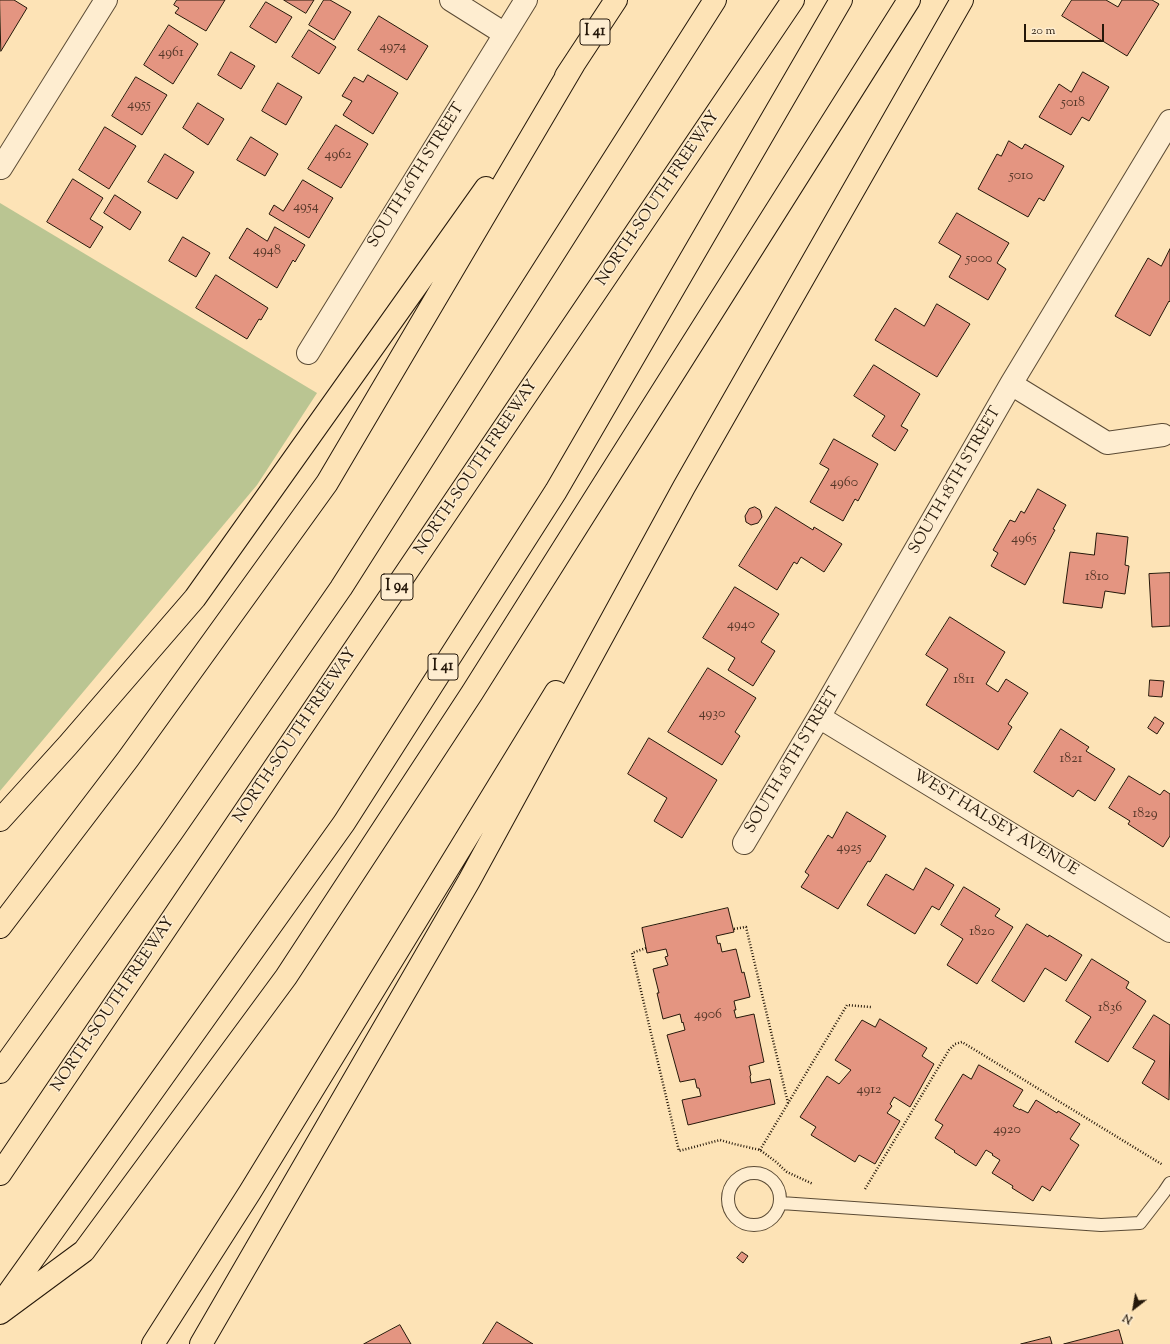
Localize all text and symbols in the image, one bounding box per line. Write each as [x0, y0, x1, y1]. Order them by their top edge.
scale bar [1026, 16, 1106, 42]
road number: I 41 [580, 19, 610, 45]
text: 20 m [1031, 22, 1055, 40]
house number: 4974 [380, 40, 406, 56]
house number: 4961 [158, 46, 184, 62]
house number: 5018 [1061, 96, 1085, 112]
house number: 4955 [127, 98, 151, 114]
street label: SOUTH 16TH STREET [365, 100, 469, 252]
street label: NORTH-SOUTH FREEWAY [593, 108, 725, 290]
house number: 4962 [324, 148, 352, 164]
house number: 5010 [1009, 169, 1033, 185]
house number: 4954 [293, 200, 319, 216]
house number: 4948 [253, 244, 281, 260]
house number: 5000 [965, 252, 993, 268]
street label: NORTH-SOUTH FREEWAY [411, 377, 543, 559]
street label: SOUTH 18TH STREET [906, 404, 1006, 558]
house number: 4960 [830, 476, 858, 492]
house number: 4965 [1011, 532, 1037, 548]
house number: 1810 [1085, 570, 1109, 586]
road number: I 94 [381, 574, 413, 600]
house number: 4940 [727, 618, 755, 634]
street label: NORTH-SOUTH FREEWAY [230, 645, 362, 827]
road number: I 41 [428, 654, 458, 680]
house number: 1811 [953, 673, 975, 689]
street label: SOUTH 18TH STREET [742, 684, 844, 838]
house number: 4930 [699, 707, 725, 723]
house number: 1821 [1060, 752, 1082, 768]
street label: WEST HALSEY AVENUE [909, 767, 1081, 881]
house number: 1829 [1133, 807, 1157, 823]
house number: 4925 [836, 841, 862, 857]
street label: NORTH-SOUTH FREEWAY [48, 914, 180, 1096]
house number: 1820 [969, 925, 995, 941]
house number: 1836 [1098, 1001, 1122, 1017]
house number: 4906 [694, 1008, 722, 1024]
house number: 4912 [856, 1083, 882, 1099]
house number: 4920 [993, 1123, 1021, 1139]
north arrow [1114, 1288, 1154, 1328]
text: N [1120, 1309, 1136, 1327]

